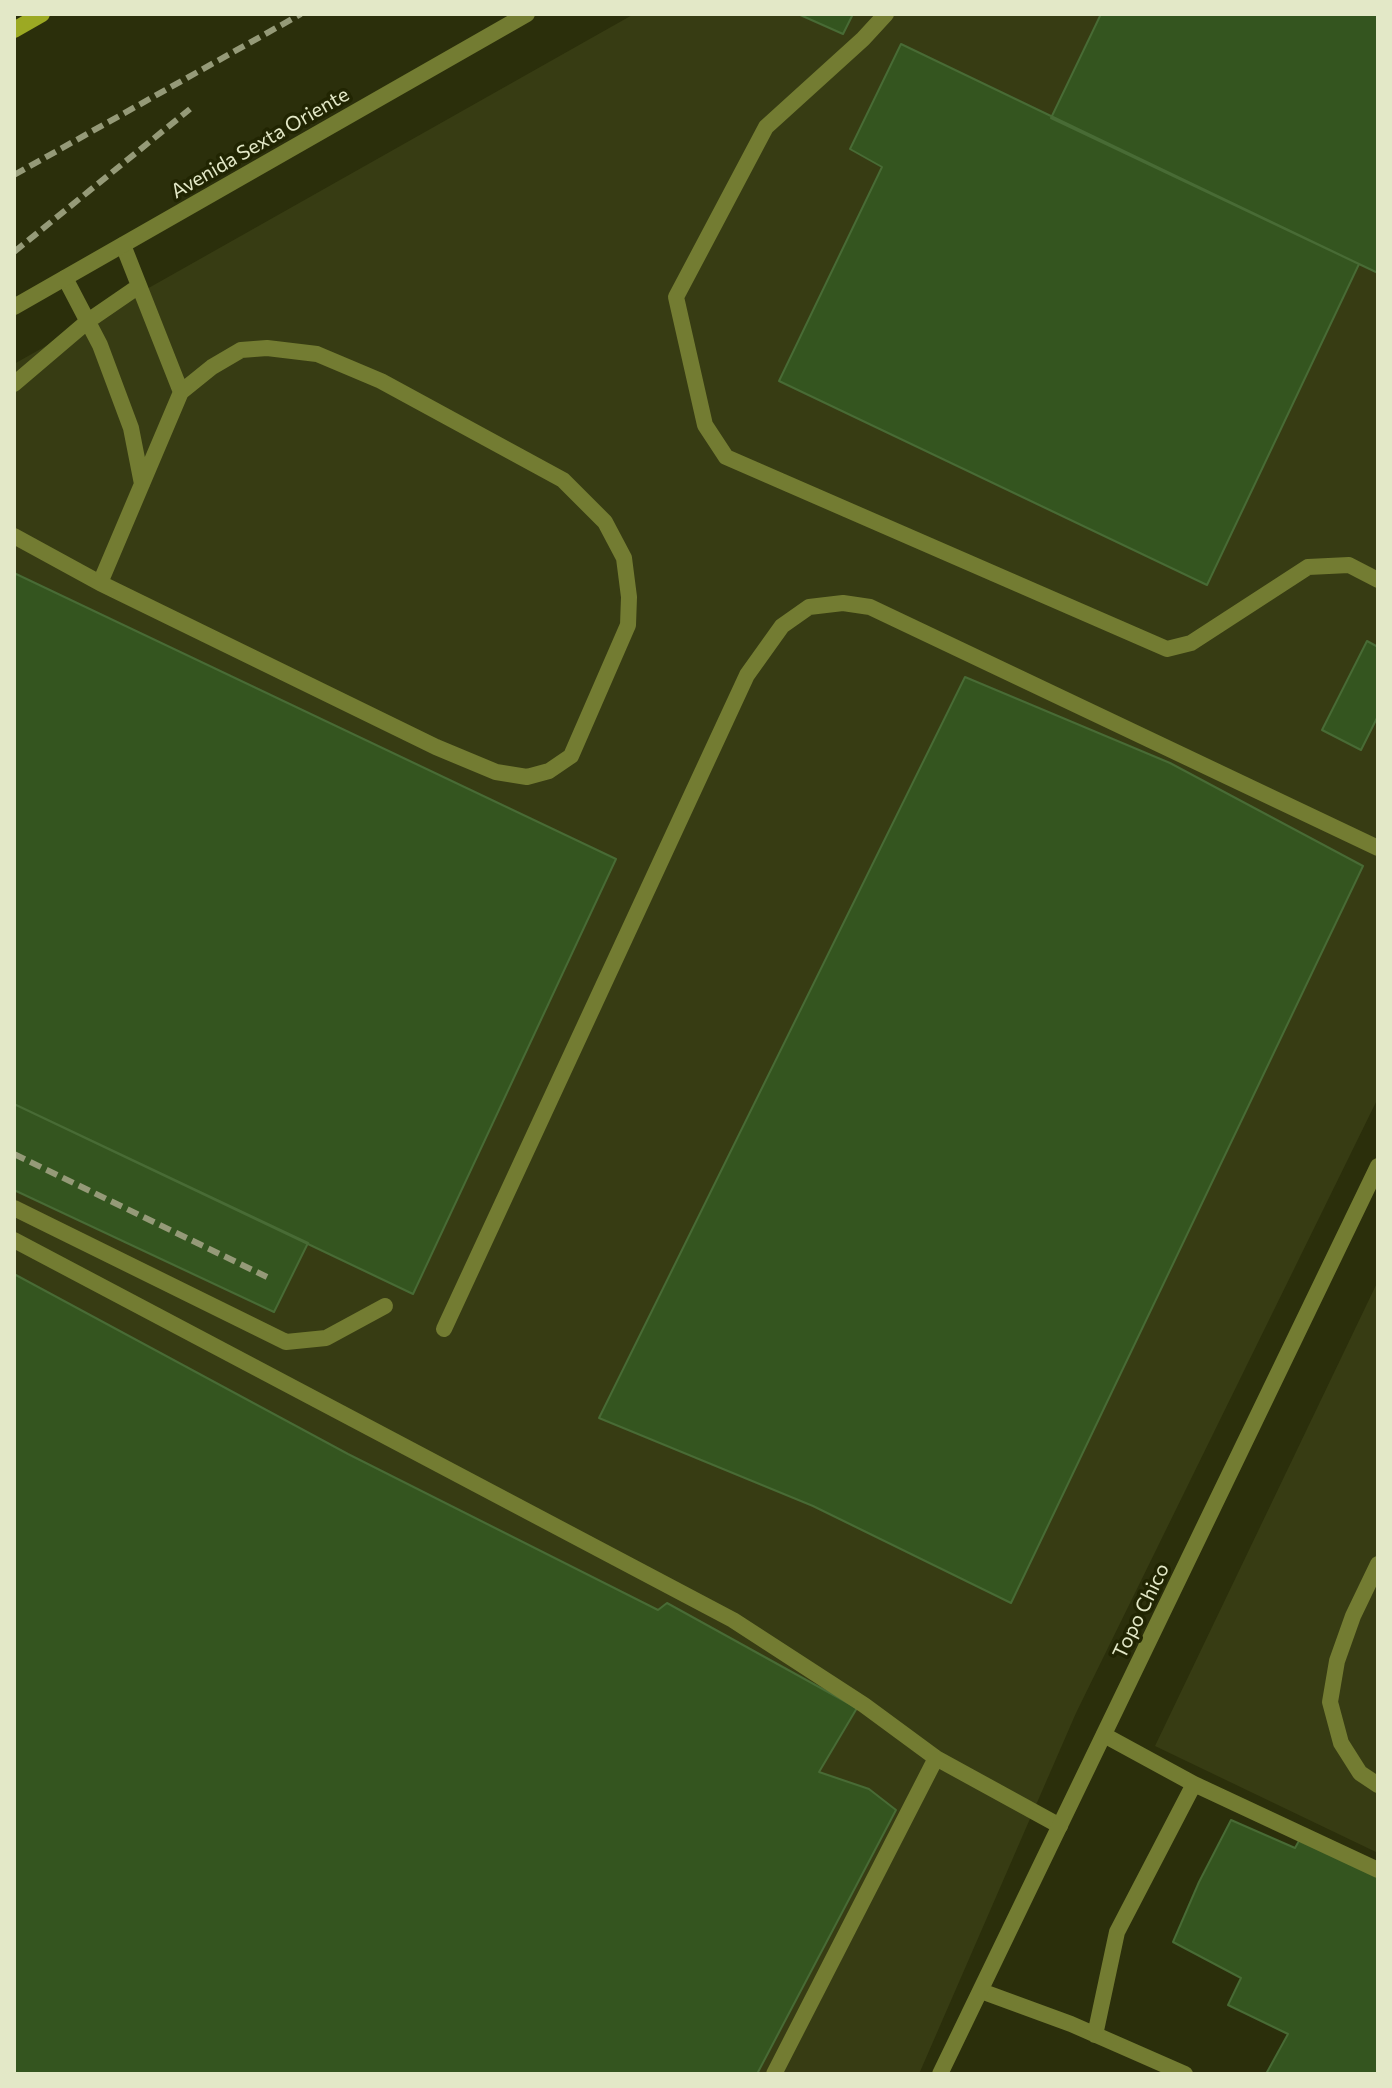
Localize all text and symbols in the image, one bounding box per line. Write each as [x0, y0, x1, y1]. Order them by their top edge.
street label: Avenida Sexta Oriente [167, 82, 353, 204]
street label: Topo Chico [1108, 1559, 1174, 1663]

